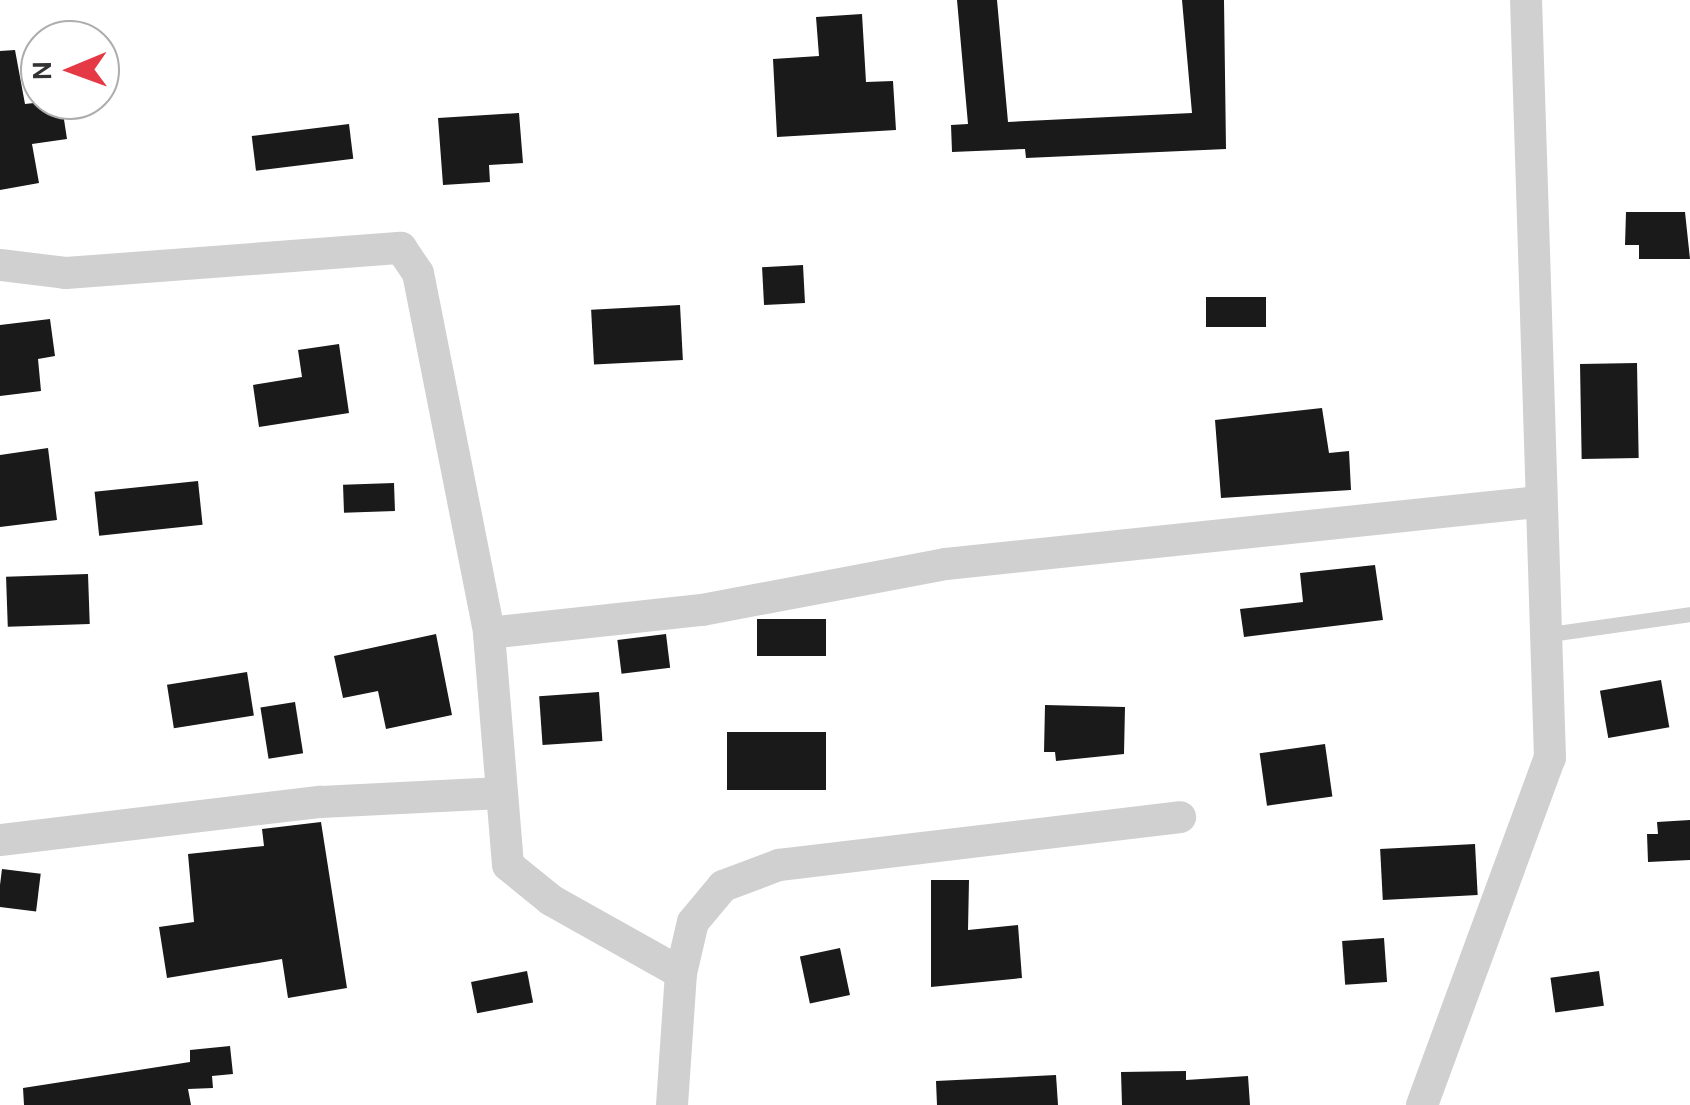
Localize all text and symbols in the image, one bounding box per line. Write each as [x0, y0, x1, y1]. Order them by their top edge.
north arrow [20, 20, 120, 120]
text: N [25, 60, 58, 81]

